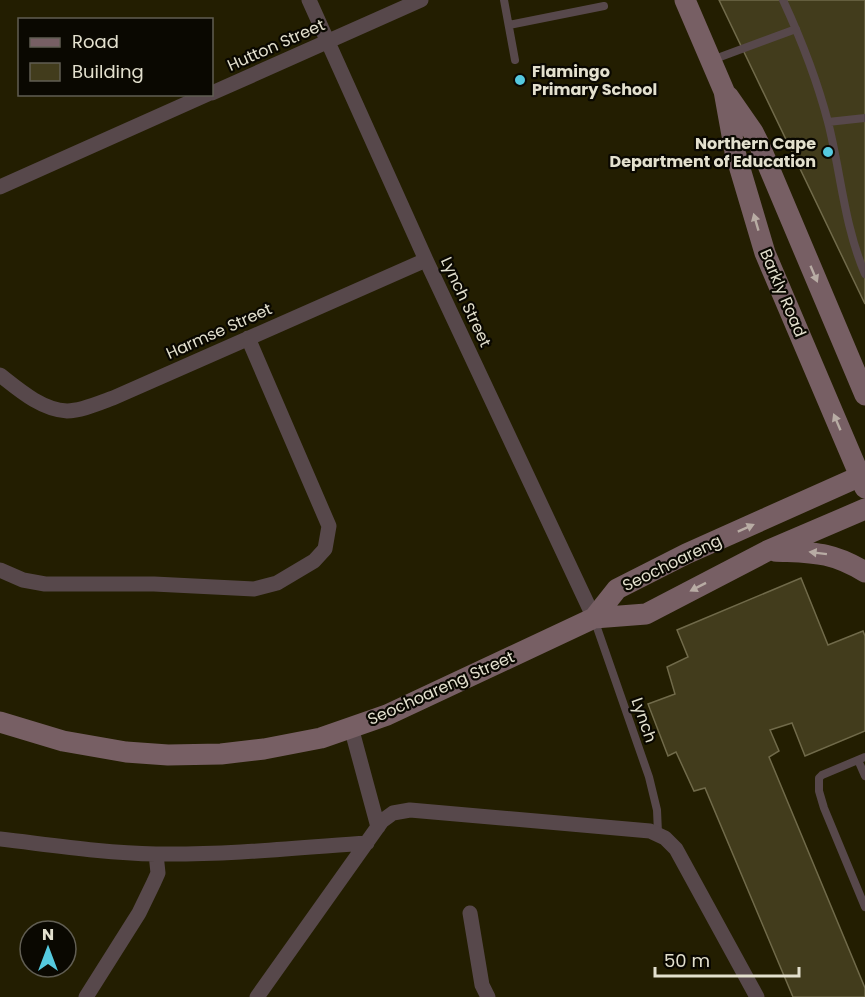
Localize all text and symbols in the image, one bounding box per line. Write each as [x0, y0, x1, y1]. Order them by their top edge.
street label: Hutton Street [224, 13, 329, 77]
legend [18, 18, 213, 96]
text: Road [72, 29, 119, 54]
text: Building [72, 59, 144, 84]
place label: Flamingo Primary School [532, 60, 657, 101]
marker: Flamingo Primary School [513, 73, 527, 87]
place label: Northern Cape Department of Education [610, 132, 816, 173]
marker: Northern Cape Department of Education [821, 145, 835, 159]
one-way arrow [751, 213, 760, 231]
street label: Barkly Road [754, 245, 812, 341]
street label: Lynch Street [435, 253, 497, 351]
one-way arrow [809, 266, 819, 284]
street label: Harmse Street [162, 297, 276, 365]
one-way arrow [832, 413, 841, 431]
one-way arrow [737, 523, 754, 532]
street label: Seochoareng [619, 529, 725, 597]
one-way arrow [809, 548, 828, 558]
one-way arrow [689, 582, 706, 592]
street label: Seochoareng Street [364, 645, 518, 731]
street label: Lynch [626, 694, 662, 746]
north arrow [18, 919, 78, 979]
text: N [42, 923, 54, 946]
scale bar [655, 940, 799, 978]
text: 50 m [664, 948, 710, 973]

